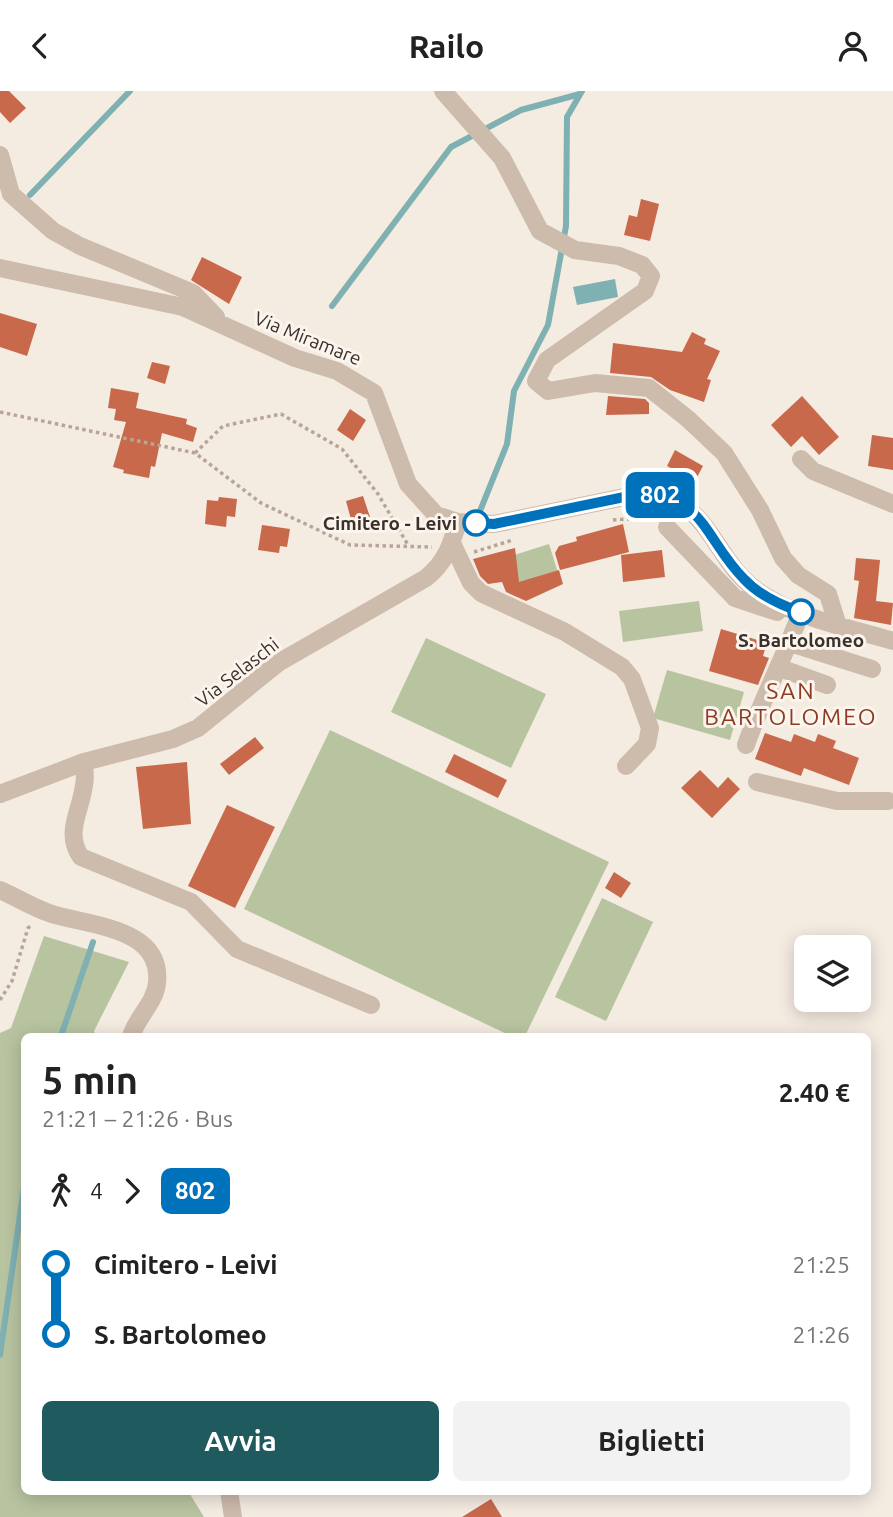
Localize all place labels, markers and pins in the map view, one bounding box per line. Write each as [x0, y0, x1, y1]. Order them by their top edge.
marker: Cimitero - Leivi [463, 510, 489, 536]
place label: Cimitero - Leivi [323, 512, 457, 534]
marker: S. Bartolomeo [788, 599, 814, 625]
place label: S. Bartolomeo [738, 629, 864, 651]

